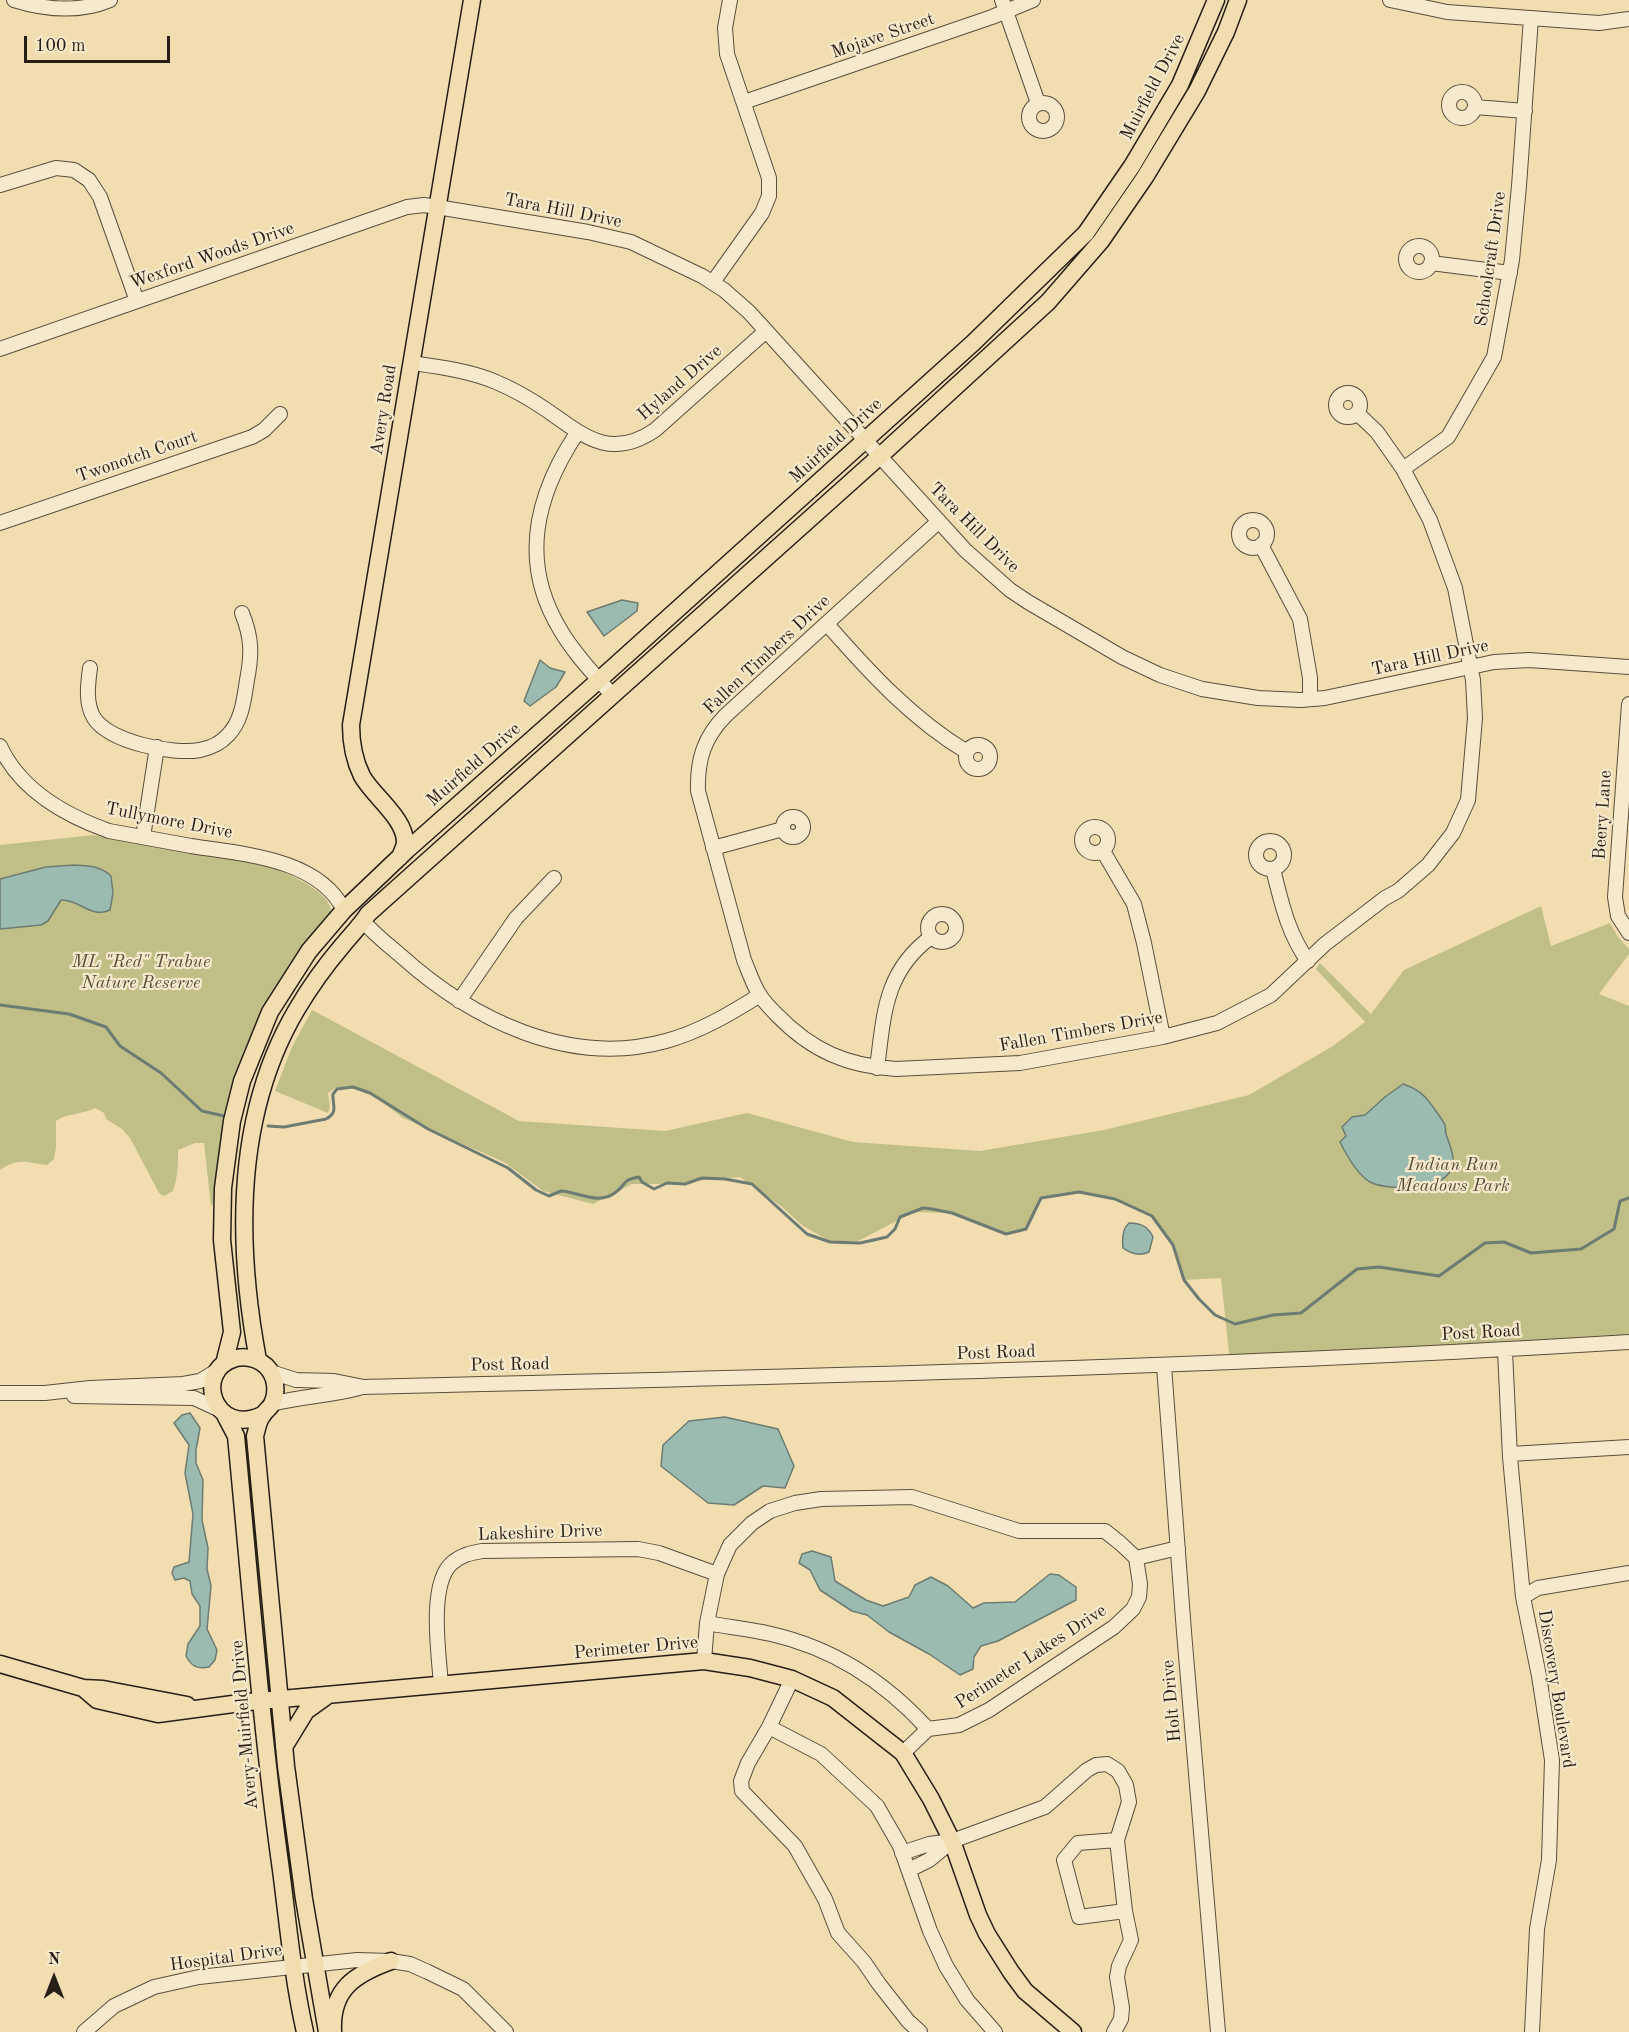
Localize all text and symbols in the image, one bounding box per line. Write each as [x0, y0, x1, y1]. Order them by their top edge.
street label: Mojave Street [829, 8, 937, 64]
scale bar [27, 24, 172, 62]
street label: Muirfield Drive [1116, 30, 1190, 144]
text: 100 m [35, 37, 86, 55]
street label: Tara Hill Drive [502, 189, 624, 233]
street label: Schoolcraft Drive [1471, 190, 1511, 328]
street label: Wexford Woods Drive [127, 218, 297, 294]
street label: Hyland Drive [633, 340, 727, 426]
street label: Avery Road [366, 363, 402, 457]
street label: Muirfield Drive [785, 394, 887, 488]
street label: Twonotch Court [74, 426, 200, 488]
street label: Tara Hill Drive [924, 478, 1024, 578]
street label: Fallen Timbers Drive [699, 591, 835, 719]
street label: Tara Hill Drive [1369, 635, 1491, 681]
street label: Muirfield Drive [423, 718, 525, 812]
street label: Beery Lane [1589, 769, 1617, 861]
street label: Tullymore Drive [104, 798, 234, 844]
park label: ML "Red" Trabue Nature Reserve [72, 951, 210, 994]
street label: Fallen Timbers Drive [998, 1007, 1164, 1057]
park label: Indian Run Meadows Park [1396, 1154, 1510, 1196]
street label: Post Road [1441, 1320, 1521, 1346]
street label: Post Road [956, 1341, 1036, 1365]
street label: Post Road [470, 1354, 550, 1376]
street label: Lakeshire Drive [477, 1520, 603, 1546]
street label: Perimeter Lakes Drive [951, 1600, 1111, 1714]
street label: Discovery Boulevard [1533, 1608, 1579, 1770]
street label: Perimeter Drive [573, 1632, 699, 1664]
street label: Avery-Muirfield Drive [227, 1639, 263, 1811]
street label: Holt Drive [1158, 1659, 1186, 1743]
street label: Hospital Drive [168, 1939, 284, 1977]
north arrow [24, 1948, 84, 2008]
text: N [48, 1952, 60, 1968]

